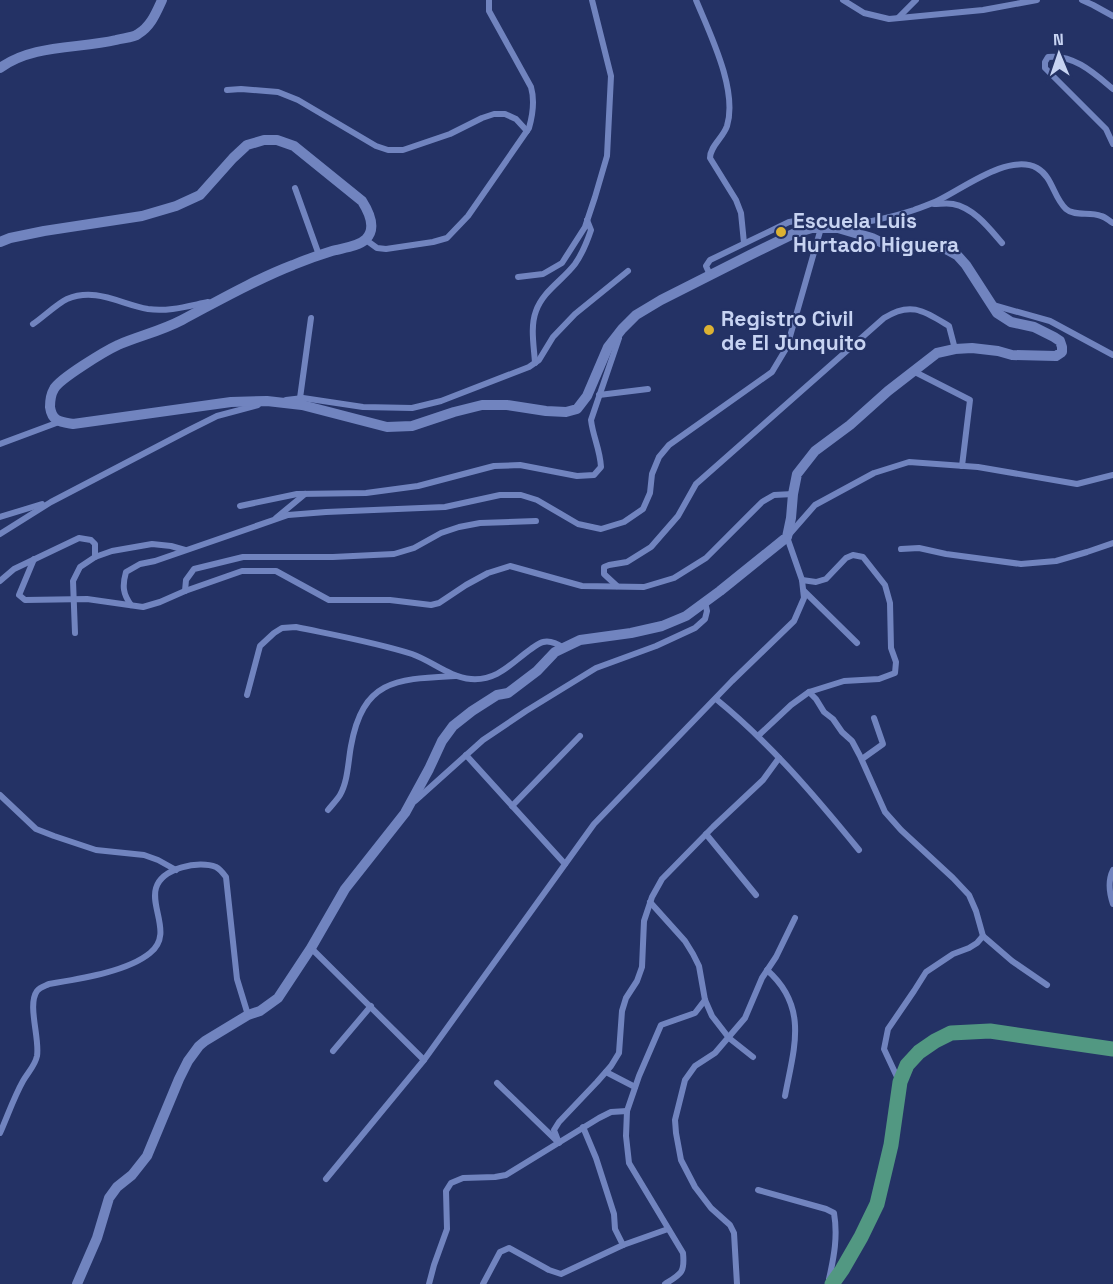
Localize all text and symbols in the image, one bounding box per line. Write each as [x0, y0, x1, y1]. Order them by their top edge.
north arrow [1029, 24, 1089, 84]
text: N [1053, 29, 1064, 50]
place label: Escuela Luis Hurtado Higuera [793, 207, 959, 258]
marker: Escuela Luis Hurtado Higuera [774, 225, 788, 239]
place label: Registro Civil de El Junquito [721, 305, 866, 356]
marker: Registro Civil de El Junquito [702, 323, 716, 337]

